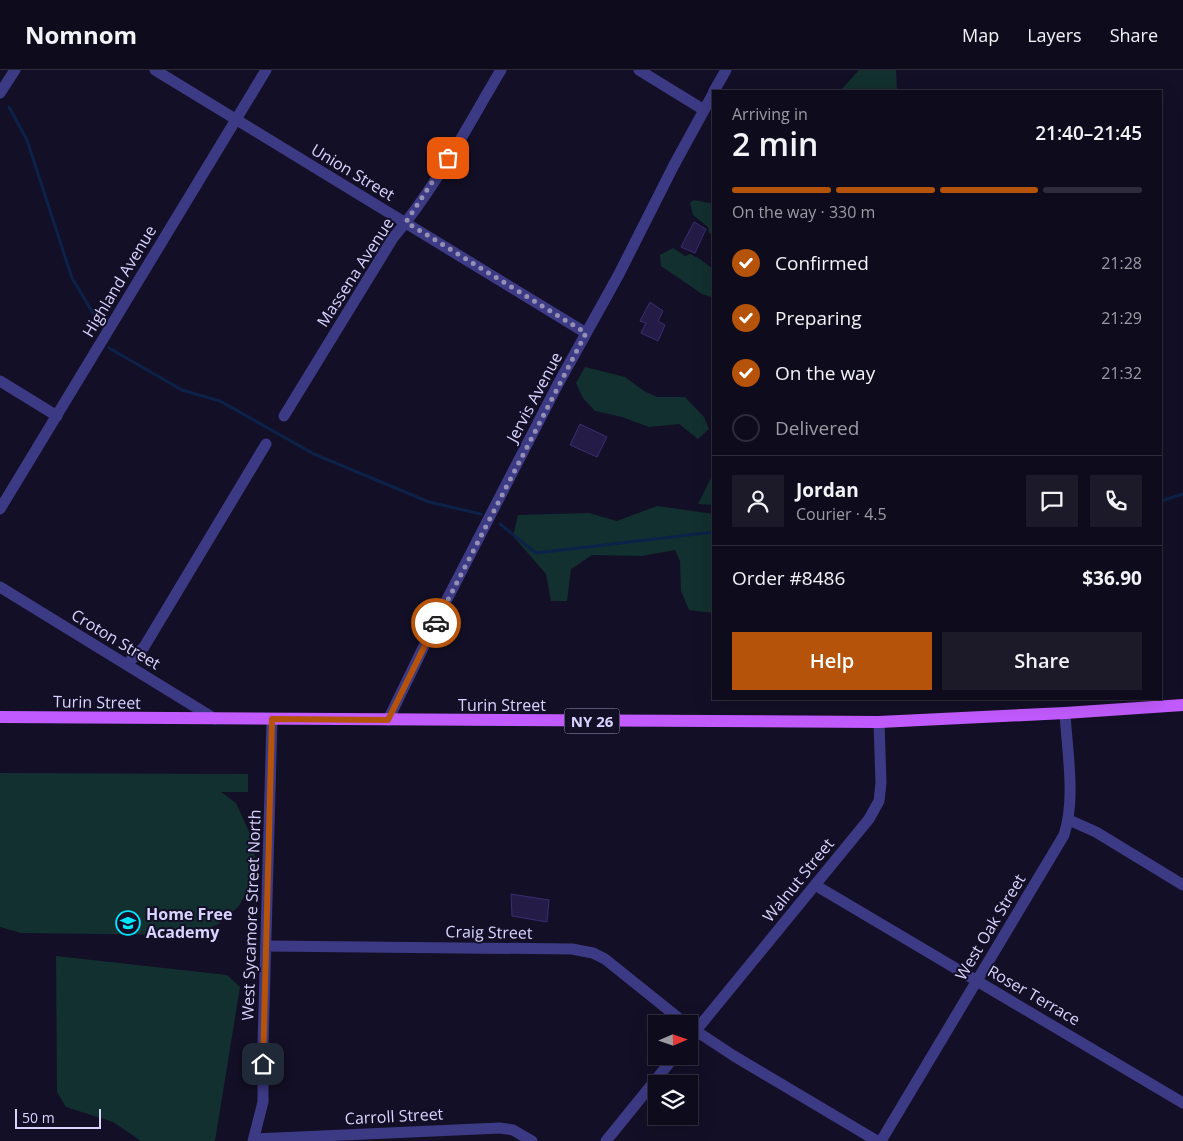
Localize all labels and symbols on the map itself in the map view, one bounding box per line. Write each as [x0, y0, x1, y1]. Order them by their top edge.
pin [427, 137, 469, 179]
street label: Union Street [307, 138, 399, 206]
street label: Massena Avenue [311, 213, 399, 331]
street label: Highland Avenue [77, 221, 161, 341]
street label: Jervis Avenue [500, 348, 567, 448]
courier [411, 598, 461, 648]
street label: Croton Street [67, 604, 165, 674]
street label: Turin Street [53, 690, 141, 714]
street label: Turin Street [458, 694, 546, 716]
road number: NY 26 [564, 708, 620, 734]
street label: West Sycamore Street North [236, 809, 266, 1021]
street label: Walnut Street [757, 833, 839, 927]
street label: West Oak Street [950, 870, 1030, 984]
place label: Home Free Academy [146, 903, 232, 943]
school or university icon: Home Free Academy [115, 910, 141, 936]
street label: Craig Street [445, 920, 533, 944]
street label: Roser Terrace [984, 960, 1084, 1030]
north arrow [648, 1015, 698, 1065]
pin [242, 1043, 284, 1085]
street label: Carroll Street [344, 1102, 444, 1130]
scale bar [15, 1106, 101, 1129]

